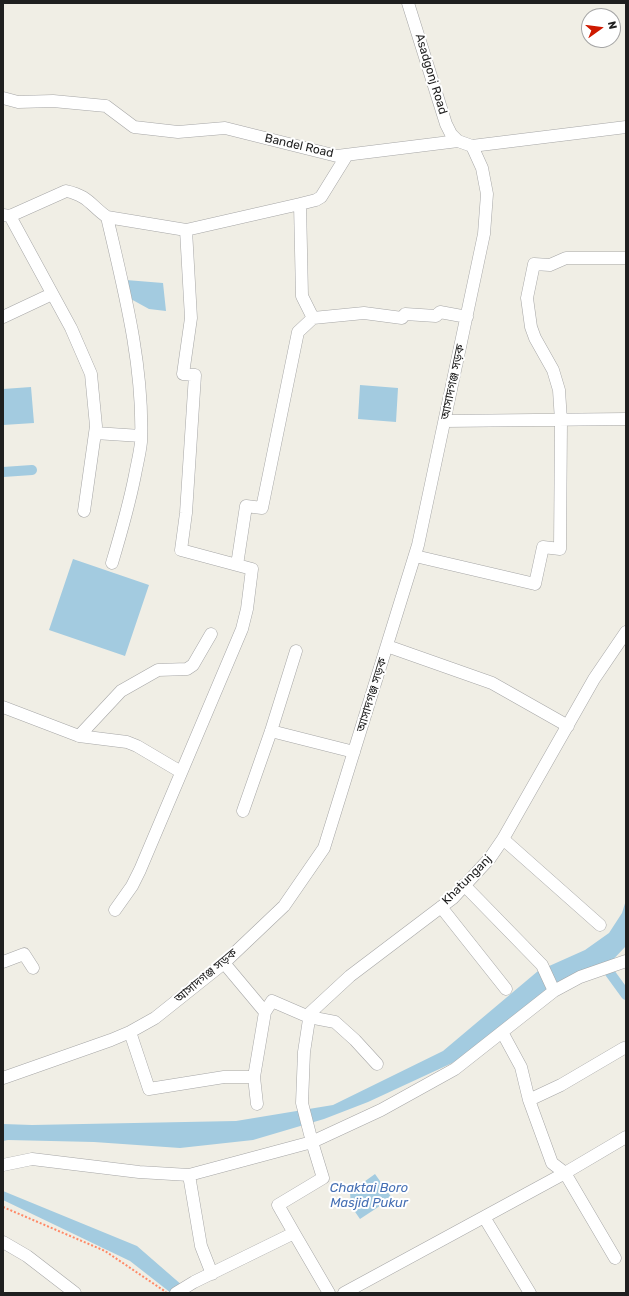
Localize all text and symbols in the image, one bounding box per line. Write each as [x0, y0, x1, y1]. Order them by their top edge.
north arrow [581, 8, 621, 48]
text: N [605, 20, 619, 31]
street label: Asadgonj Road [412, 32, 450, 116]
street label: Bandel Road [263, 131, 335, 161]
street label: আসাদগঞ্জ সড়ক [438, 343, 468, 421]
street label: আসাদগঞ্জ সড়ক [354, 656, 390, 734]
street label: Khatunganj [439, 852, 495, 908]
street label: আসাদগঞ্জ সড়ক [172, 946, 240, 1006]
water label: Chaktai Boro Masjid Pukur [330, 1180, 408, 1211]

